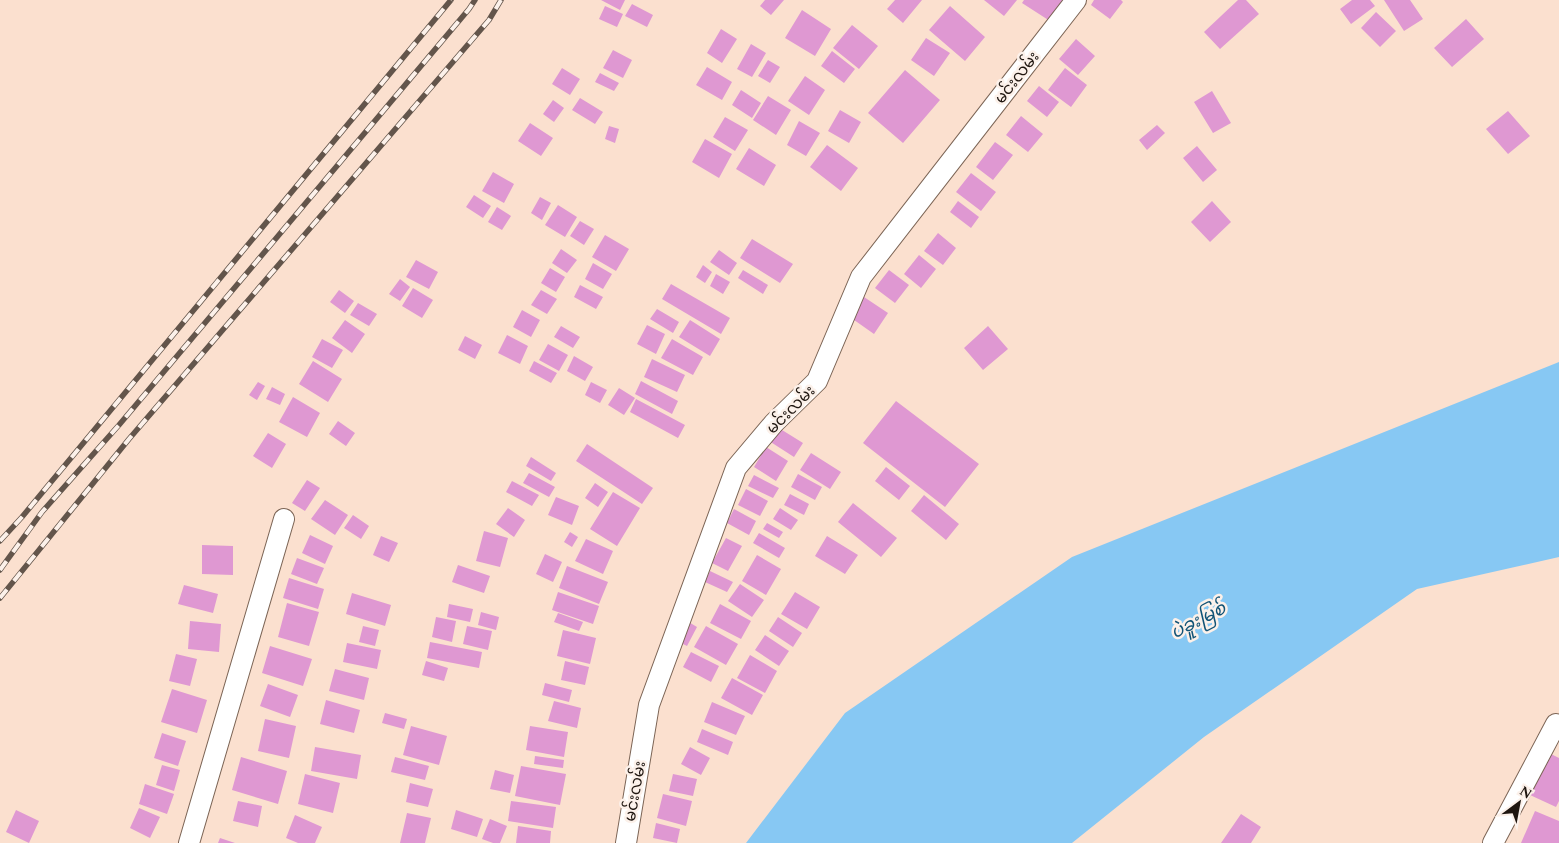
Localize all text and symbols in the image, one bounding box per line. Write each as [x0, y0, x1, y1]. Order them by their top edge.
street label: မင်းလမ်း [989, 46, 1045, 109]
street label: မင်းလမ်း [761, 380, 821, 440]
water label: ပဲခူးမြစ် [1166, 594, 1232, 647]
street label: မင်းလမ်း [618, 759, 652, 823]
north arrow [1494, 778, 1544, 828]
text: N [1515, 780, 1536, 804]

